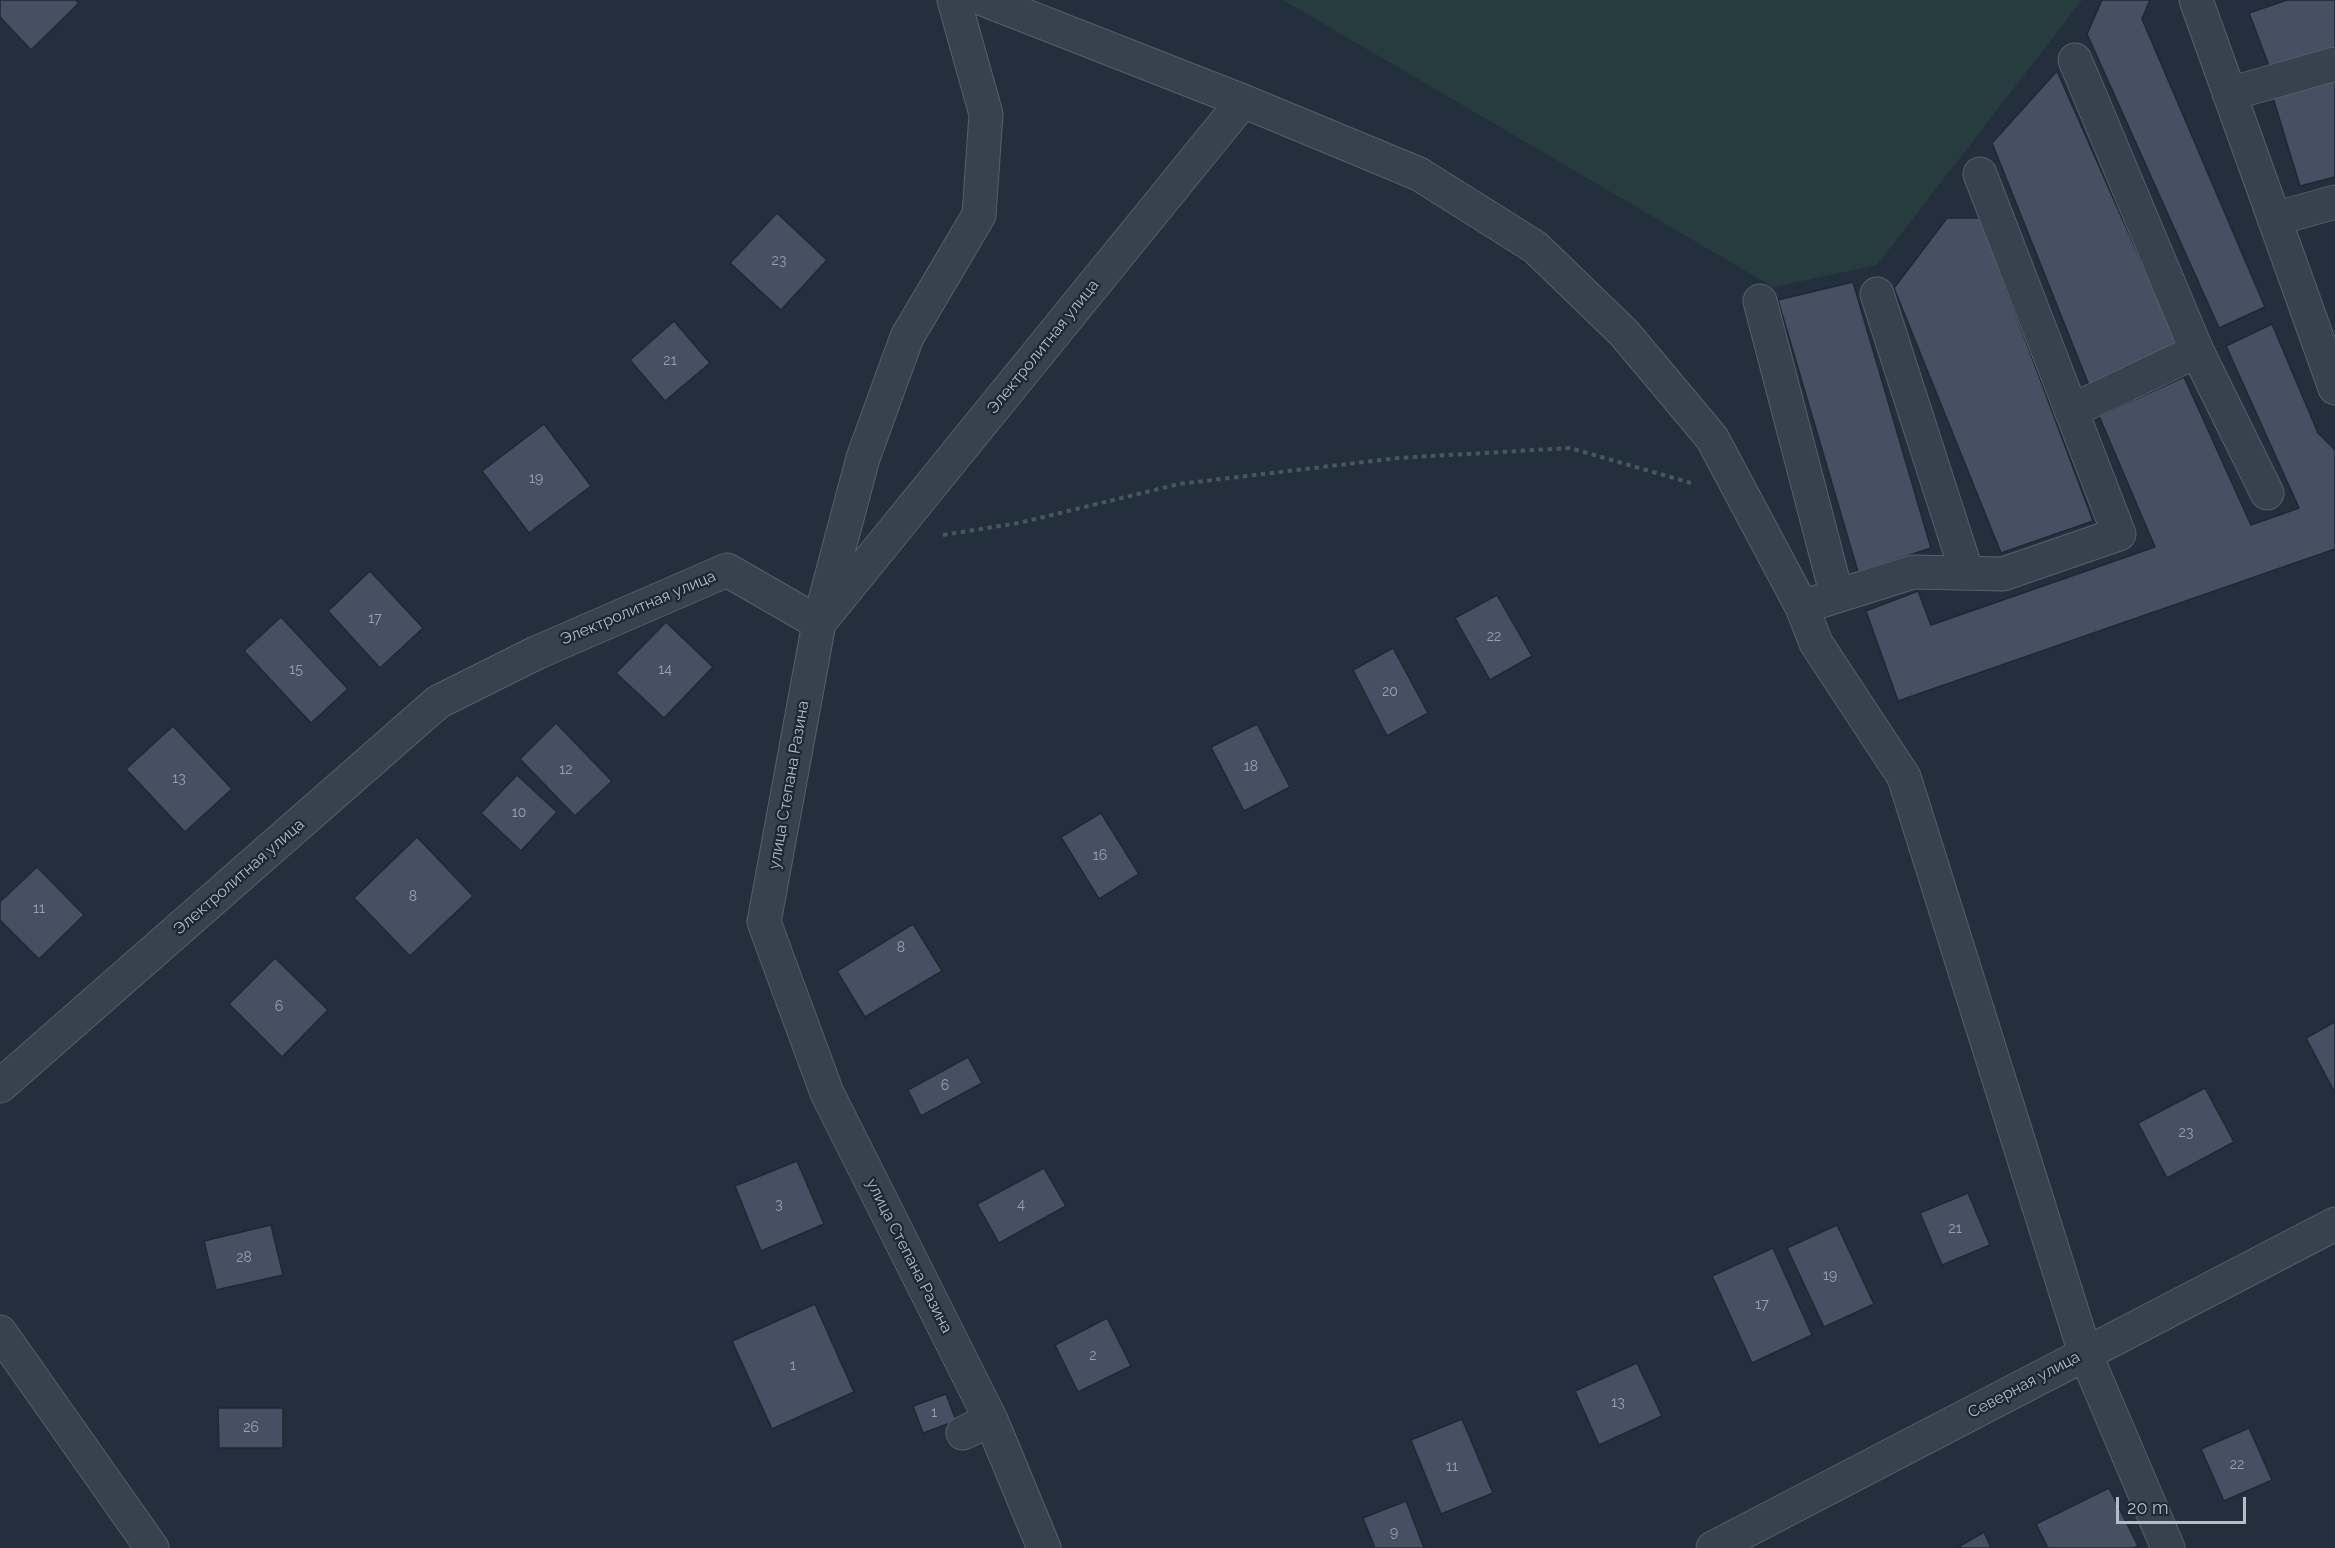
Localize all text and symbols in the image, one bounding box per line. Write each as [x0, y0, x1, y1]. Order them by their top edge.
house number: 23 [772, 253, 786, 269]
street label: Электролитная улица [983, 276, 1103, 418]
house number: 21 [663, 353, 677, 369]
house number: 19 [529, 471, 543, 487]
street label: Электролитная улица [557, 566, 719, 650]
house number: 17 [368, 611, 382, 627]
house number: 22 [1487, 629, 1501, 645]
house number: 15 [289, 662, 303, 678]
house number: 14 [658, 662, 672, 678]
house number: 20 [1382, 684, 1398, 700]
street label: улица Степана Разина [765, 699, 813, 871]
house number: 18 [1244, 759, 1258, 775]
house number: 12 [559, 762, 573, 778]
house number: 13 [172, 771, 186, 787]
house number: 10 [512, 805, 526, 821]
street label: Электролитная улица [170, 815, 308, 939]
house number: 16 [1093, 848, 1107, 864]
house number: 8 [409, 889, 417, 905]
house number: 11 [33, 901, 45, 917]
house number: 8 [897, 940, 905, 956]
house number: 6 [275, 999, 283, 1015]
house number: 6 [941, 1078, 949, 1094]
house number: 23 [2179, 1125, 2193, 1141]
street label: улица Степана Разина [862, 1176, 956, 1336]
house number: 3 [775, 1197, 783, 1213]
house number: 4 [1017, 1197, 1025, 1213]
house number: 21 [1948, 1221, 1962, 1237]
house number: 28 [236, 1250, 252, 1266]
house number: 19 [1823, 1268, 1837, 1284]
house number: 17 [1755, 1297, 1769, 1313]
street label: Северная улица [1965, 1347, 2083, 1423]
house number: 2 [1089, 1348, 1097, 1364]
house number: 1 [790, 1358, 796, 1374]
house number: 13 [1611, 1395, 1625, 1411]
house number: 1 [931, 1405, 937, 1421]
house number: 26 [243, 1420, 259, 1436]
house number: 22 [2230, 1457, 2244, 1473]
house number: 11 [1446, 1459, 1458, 1475]
scale bar [2119, 1485, 2250, 1523]
text: 20 m [2127, 1497, 2169, 1518]
house number: 9 [1390, 1525, 1398, 1541]

